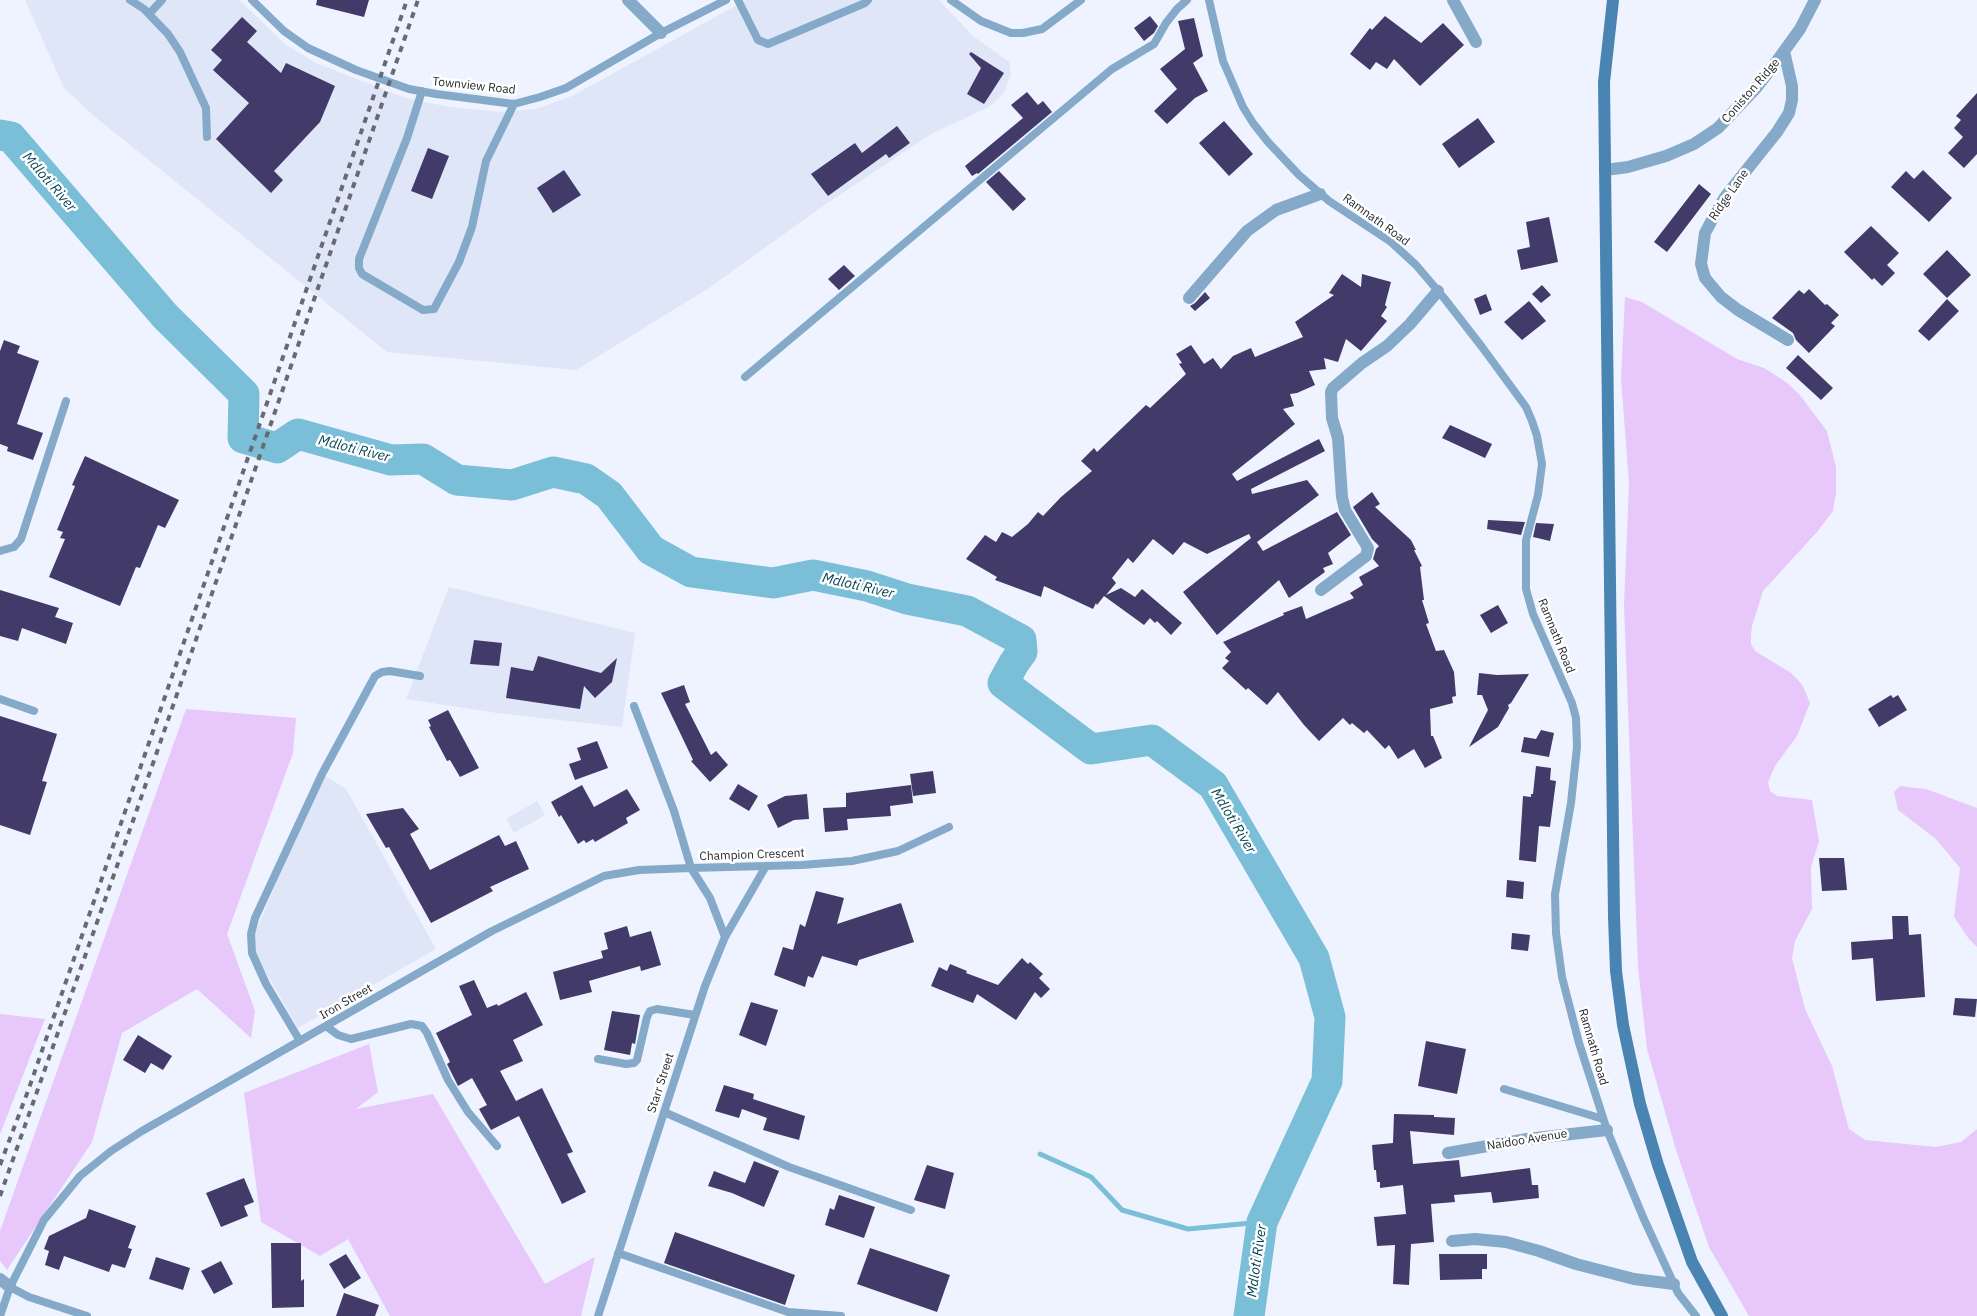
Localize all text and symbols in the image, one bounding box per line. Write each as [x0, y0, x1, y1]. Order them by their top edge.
street label: Coniston Ridge [1719, 56, 1783, 126]
street label: Townview Road [432, 74, 516, 98]
water label: Mdloti River [19, 149, 79, 215]
street label: Ridge Lane [1706, 167, 1752, 223]
street label: Ramnath Road [1340, 191, 1412, 249]
water label: Mdloti River [316, 432, 392, 466]
water label: Mdloti River [820, 570, 896, 602]
street label: Ramnath Road [1535, 597, 1577, 675]
water label: Mdloti River [1207, 785, 1259, 857]
street label: Champion Crescent [699, 846, 805, 864]
street label: Iron Street [317, 981, 375, 1023]
street label: Ramnath Road [1575, 1007, 1611, 1087]
street label: Starr Street [645, 1051, 677, 1115]
street label: Naidoo Avenue [1486, 1127, 1568, 1153]
water label: Mdloti River [1244, 1224, 1270, 1298]

